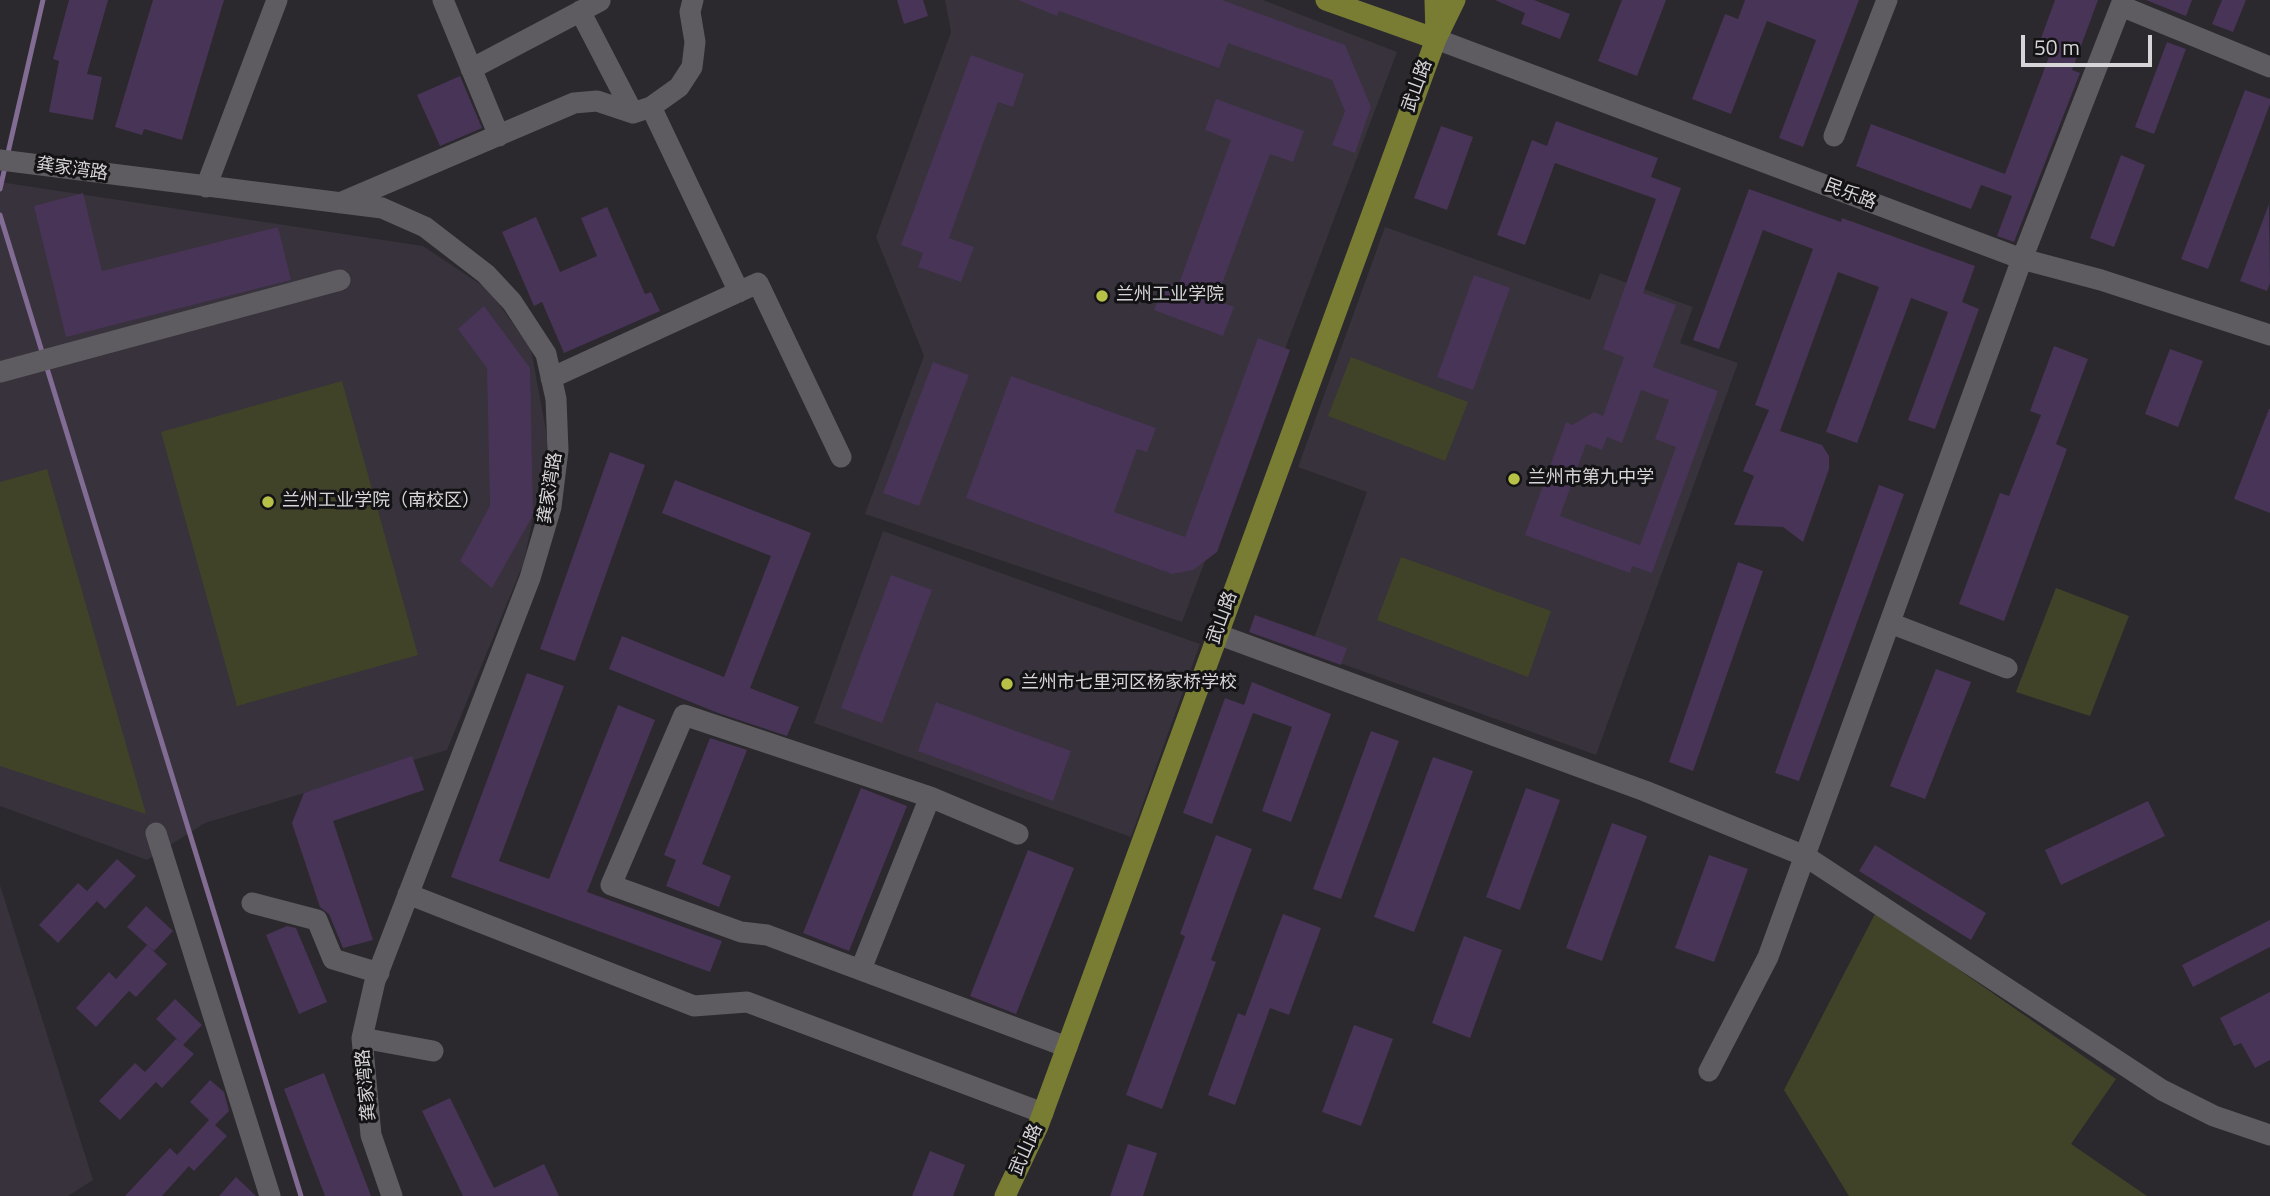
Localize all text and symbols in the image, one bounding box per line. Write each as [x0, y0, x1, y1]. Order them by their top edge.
scale bar [2025, 21, 2156, 65]
text: 50 m [2034, 31, 2080, 63]
street label: 武山路 [1399, 57, 1437, 115]
street label: 龚家湾路 [35, 154, 109, 186]
street label: 民乐路 [1821, 175, 1879, 215]
place label: 兰州工业学院 [1116, 285, 1224, 307]
marker: 兰州工业学院 [1094, 288, 1110, 304]
street label: 龚家湾路 [535, 451, 567, 525]
place label: 兰州市第九中学 [1528, 468, 1654, 490]
marker: 兰州市第九中学 [1506, 471, 1522, 487]
place label: 兰州工业学院（南校区） [282, 491, 480, 513]
marker: 兰州工业学院（南校区） [260, 494, 276, 510]
street label: 武山路 [1204, 589, 1242, 647]
place label: 兰州市七里河区杨家桥学校 [1021, 673, 1237, 695]
marker: 兰州市七里河区杨家桥学校 [999, 676, 1015, 692]
street label: 龚家湾路 [353, 1048, 381, 1122]
street label: 武山路 [1006, 1121, 1048, 1179]

